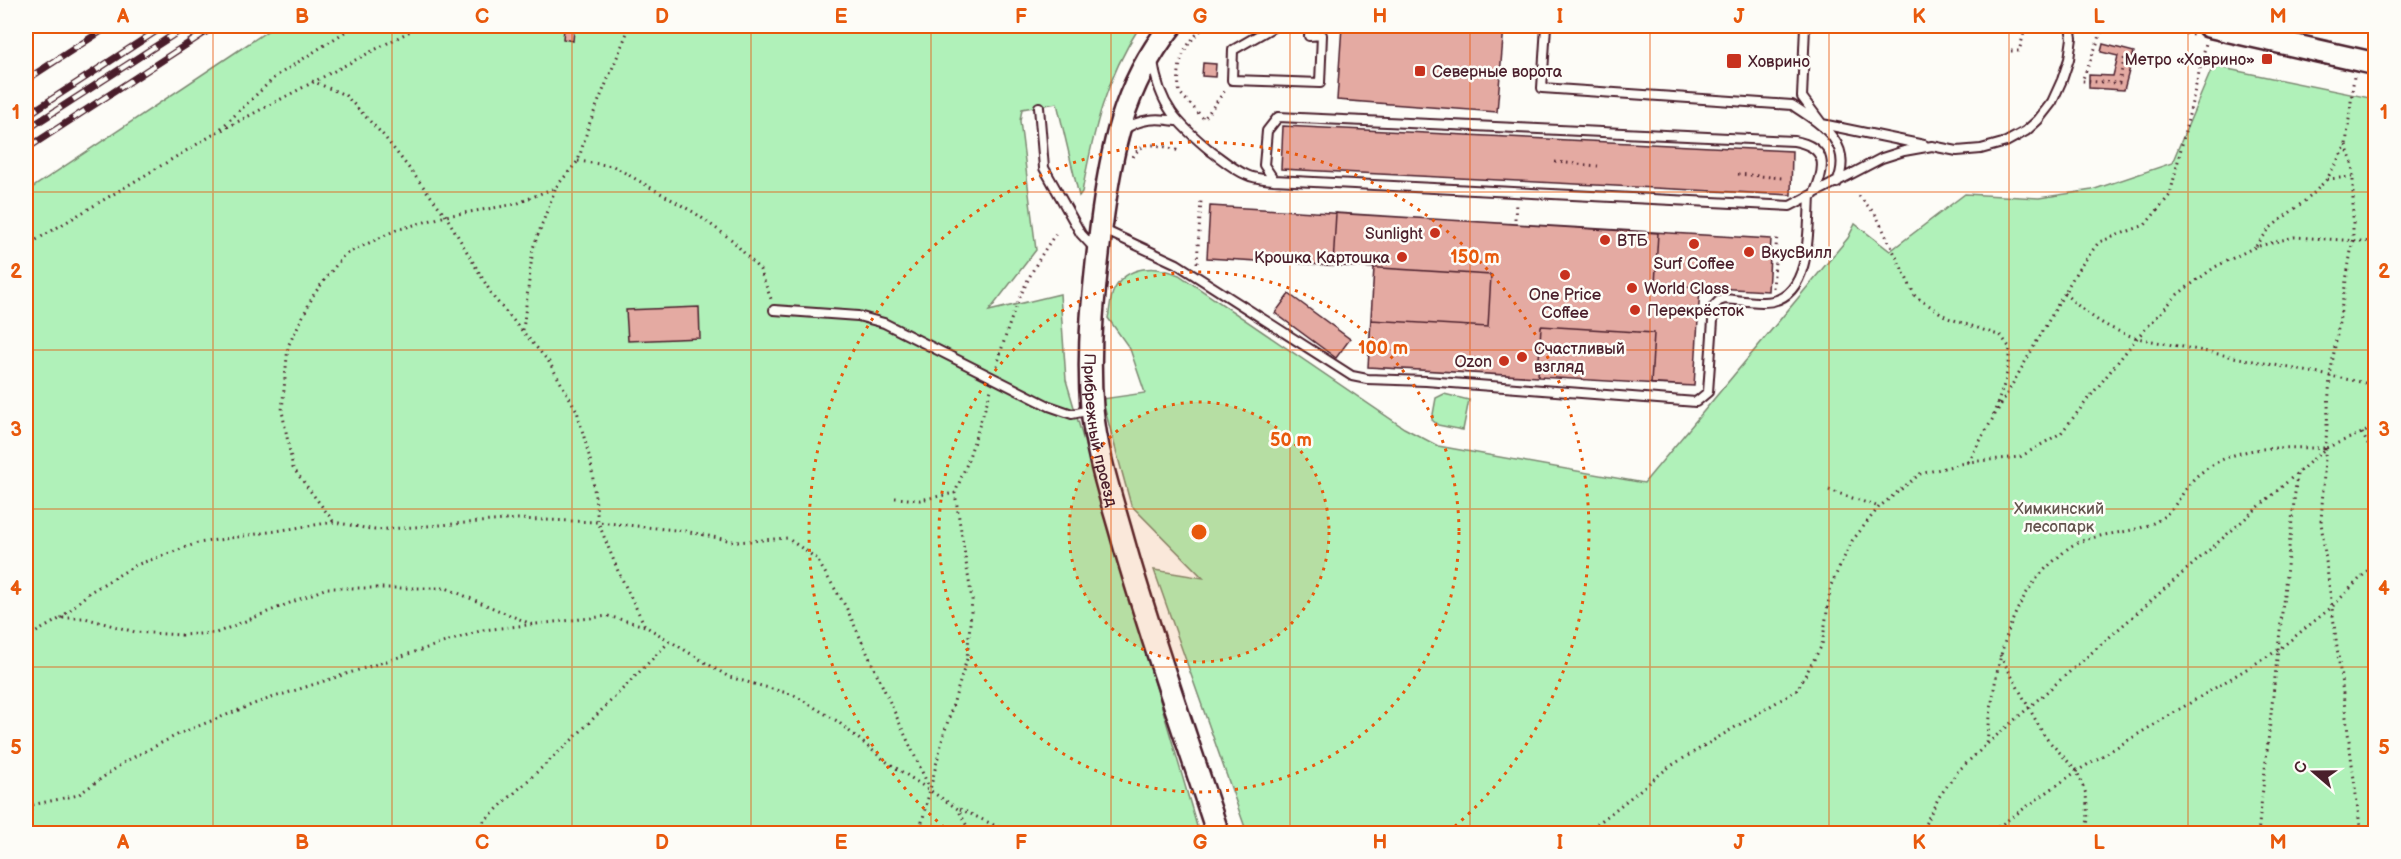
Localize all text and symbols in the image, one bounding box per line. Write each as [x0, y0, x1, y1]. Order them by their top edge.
text: A [116, 5, 130, 29]
text: B [295, 5, 309, 29]
text: C [475, 5, 489, 29]
text: D [655, 5, 669, 29]
text: E [835, 5, 848, 29]
text: F [1015, 5, 1027, 29]
text: G [1193, 5, 1208, 29]
text: H [1373, 5, 1387, 29]
text: I [1557, 5, 1563, 29]
text: J [1734, 5, 1746, 29]
text: K [1912, 5, 1926, 29]
text: L [2093, 5, 2105, 29]
text: M [2269, 5, 2287, 29]
place label: Метро «Ховрино» [2124, 51, 2255, 70]
marker: Ховрино [1725, 52, 1743, 70]
marker: Метро «Ховрино» [2260, 52, 2274, 66]
place label: Ховрино [1748, 53, 1810, 72]
place label: Северные ворота [1432, 63, 1563, 82]
marker: Северные ворота [1413, 64, 1427, 78]
text: 1 [12, 101, 20, 125]
text: 1 [2380, 101, 2388, 125]
place label: Sunlight [1365, 225, 1423, 244]
marker: Sunlight [1428, 226, 1442, 240]
place label: ВТБ [1617, 232, 1648, 251]
marker: ВТБ [1598, 233, 1612, 247]
marker: Surf Coffee [1687, 237, 1701, 251]
place label: ВкусВилл [1761, 244, 1832, 263]
marker: ВкусВилл [1742, 245, 1756, 259]
text: 150 m [1450, 247, 1500, 268]
place label: Крошка Картошка [1254, 249, 1391, 268]
marker: Крошка Картошка [1395, 250, 1409, 264]
place label: Surf Coffee [1653, 255, 1735, 274]
text: 2 [10, 260, 22, 284]
text: 2 [2378, 260, 2390, 284]
marker: One Price Coffee [1558, 268, 1572, 282]
place label: World Class [1644, 280, 1729, 299]
marker: World Class [1625, 281, 1639, 295]
place label: One Price Coffee [1529, 286, 1602, 323]
place label: Перекрёсток [1647, 302, 1744, 321]
marker: Перекрёсток [1628, 303, 1642, 317]
text: 100 m [1358, 338, 1408, 359]
place label: Счастливый взгляд [1534, 340, 1625, 377]
marker: Счастливый взгляд [1515, 350, 1529, 364]
street label: Прибрежный проезд [1079, 353, 1121, 509]
place label: Ozon [1454, 353, 1492, 372]
marker: Ozon [1497, 354, 1511, 368]
text: 3 [10, 418, 22, 442]
text: 3 [2378, 418, 2390, 442]
text: 50 m [1270, 430, 1312, 451]
park label: Химкинский лесопарк [2014, 500, 2104, 537]
centre of rings [1189, 522, 1209, 542]
text: 4 [10, 577, 22, 601]
text: 4 [2378, 577, 2390, 601]
text: 5 [10, 736, 22, 760]
text: 5 [2378, 736, 2390, 760]
north arrow [2284, 742, 2344, 802]
text: С [2290, 759, 2312, 776]
text: A [116, 831, 130, 855]
text: B [295, 831, 309, 855]
text: C [475, 831, 489, 855]
text: D [655, 831, 669, 855]
text: E [835, 831, 848, 855]
text: F [1015, 831, 1027, 855]
text: G [1193, 831, 1208, 855]
text: H [1373, 831, 1387, 855]
text: I [1557, 831, 1563, 855]
text: J [1734, 831, 1746, 855]
text: K [1912, 831, 1926, 855]
text: L [2093, 831, 2105, 855]
text: M [2269, 831, 2287, 855]

